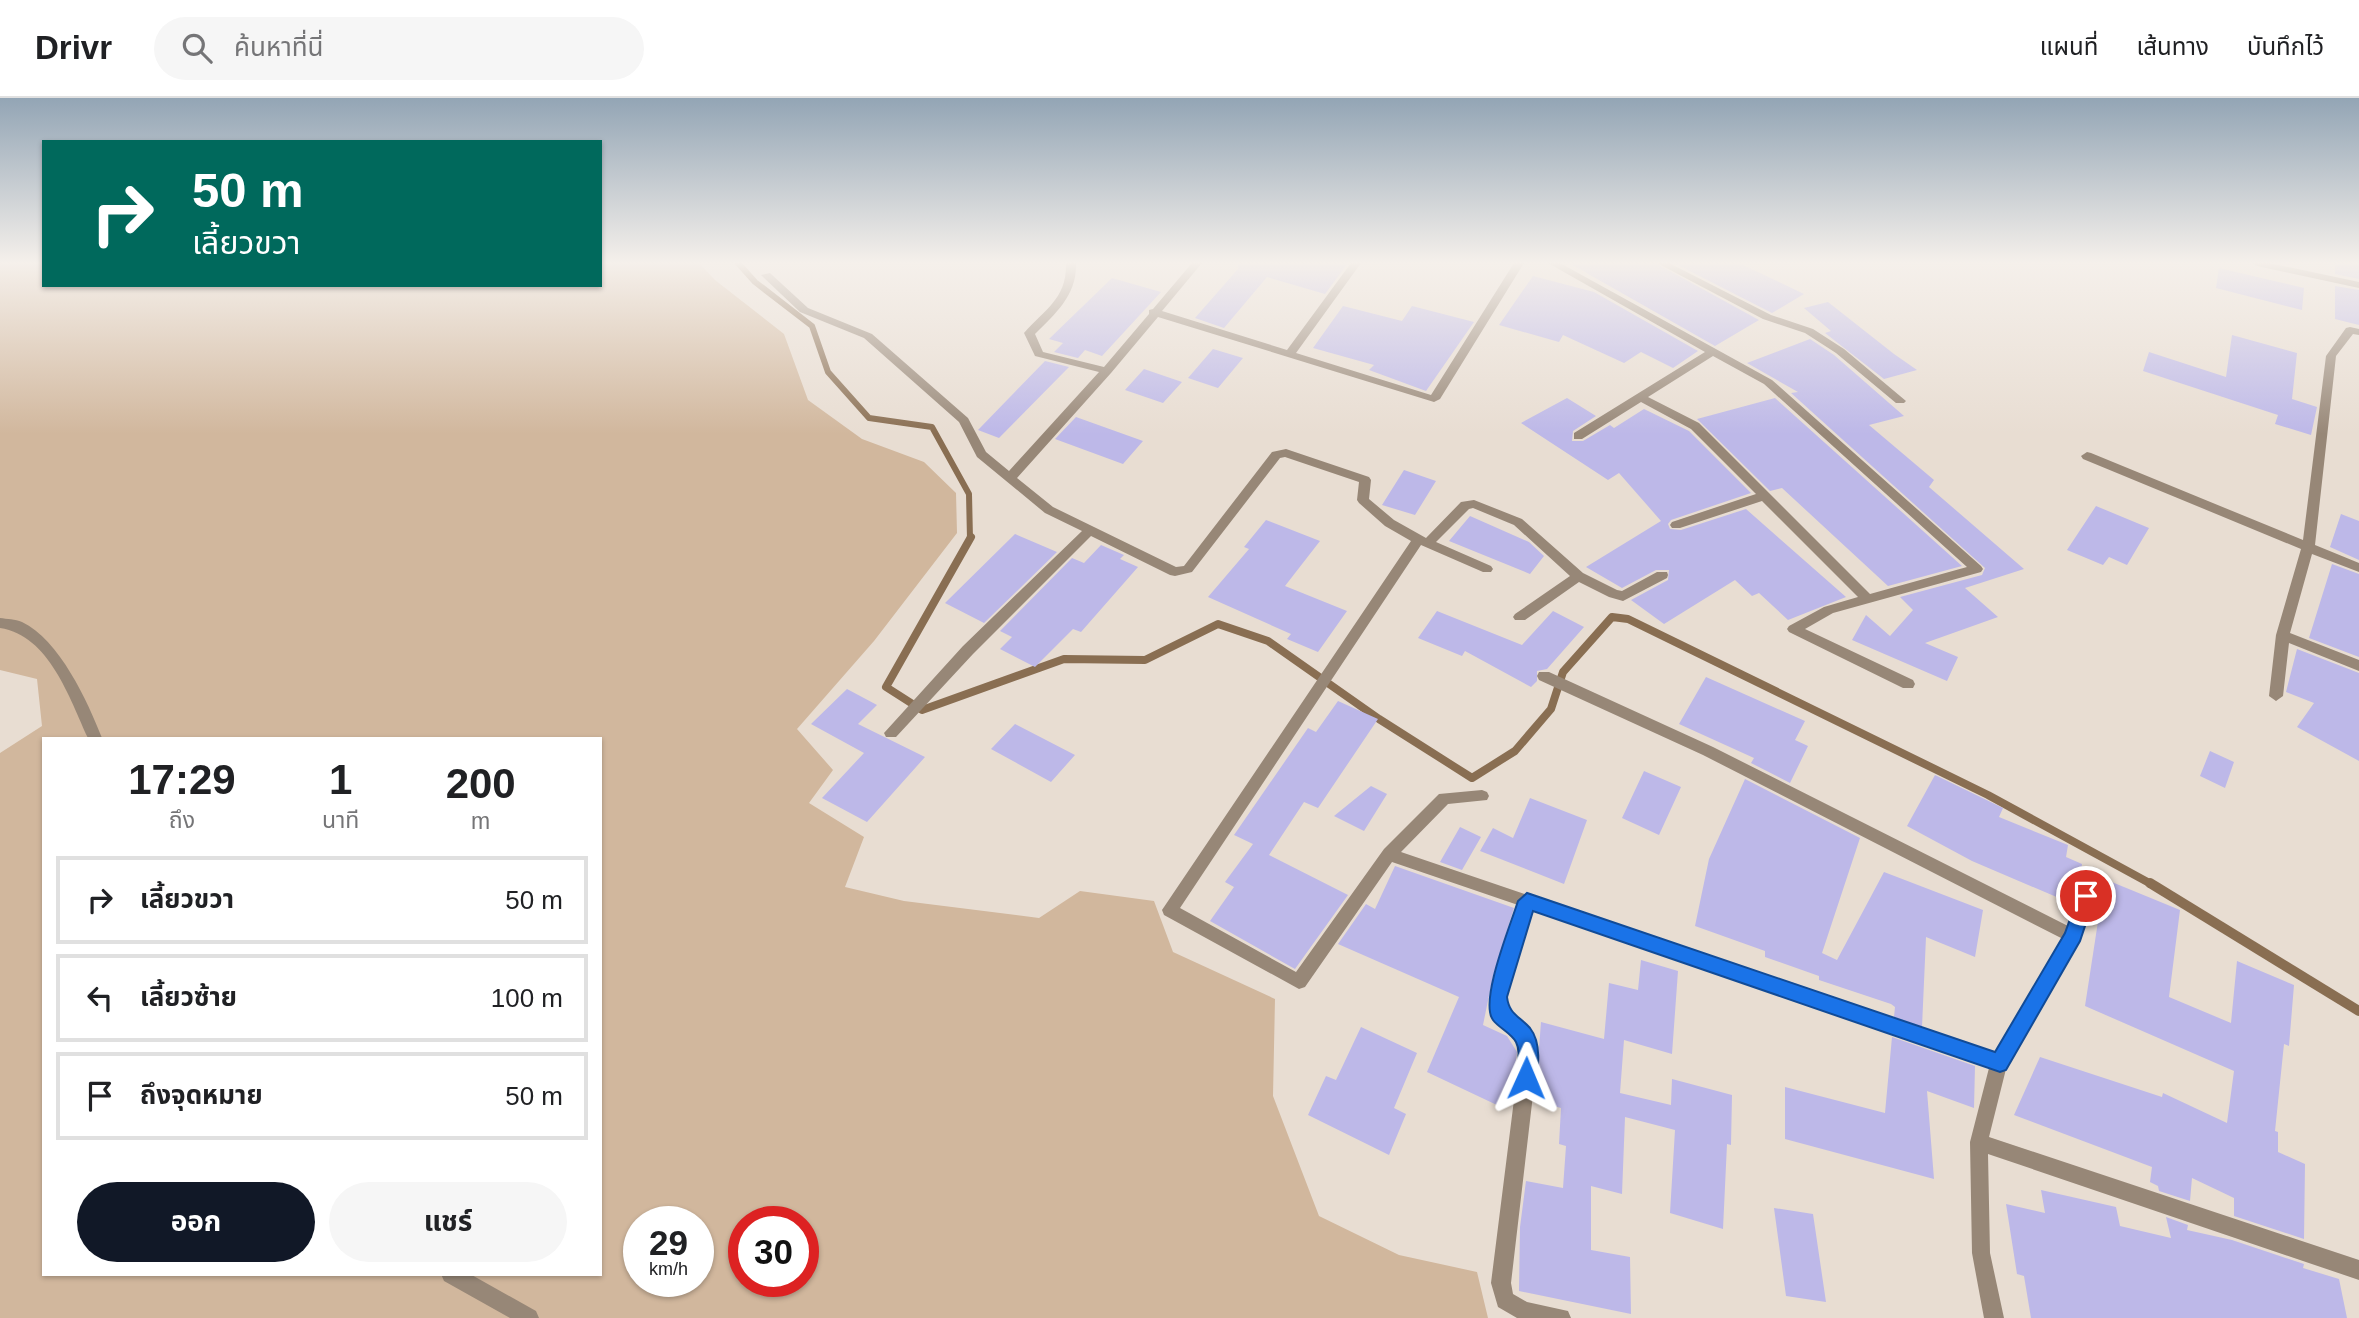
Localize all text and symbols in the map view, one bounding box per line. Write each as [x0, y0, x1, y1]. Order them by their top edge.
search box [154, 17, 644, 80]
text: Drivr [35, 29, 112, 66]
icon: search [178, 29, 216, 67]
text: ค้นหาที่นี่ [234, 32, 324, 62]
text: แผนที่ [2040, 33, 2098, 60]
text: เส้นทาง [2136, 33, 2209, 60]
text: บันทึกไว้ [2247, 33, 2324, 60]
text: 50 m [192, 163, 304, 217]
icon: right [77, 168, 168, 259]
text: เลี้ยวขวา [192, 225, 300, 261]
text: 17:29 [128, 756, 236, 803]
text: 1 [329, 756, 352, 803]
text: 200 [446, 760, 516, 807]
text: ถึง [169, 807, 195, 833]
text: นาที [322, 807, 359, 833]
text: m [471, 808, 490, 834]
pin [2056, 866, 2116, 926]
icon: arrive [2067, 877, 2105, 915]
icon: right [81, 881, 119, 919]
text: เลี้ยวขวา [140, 884, 234, 914]
text: 50 m [505, 885, 563, 915]
icon: left [81, 979, 119, 1017]
text: เลี้ยวซ้าย [140, 982, 237, 1012]
text: 100 m [491, 983, 563, 1013]
position arrow [1489, 1041, 1563, 1115]
icon: arrive [81, 1077, 119, 1115]
text: ถึงจุดหมาย [140, 1080, 263, 1110]
text: 50 m [505, 1081, 563, 1111]
button: ออก [77, 1182, 315, 1262]
button: แชร์ [329, 1182, 567, 1262]
speed limit sign: 30 [728, 1206, 819, 1297]
text: 29 [649, 1223, 688, 1262]
text: km/h [649, 1259, 688, 1279]

